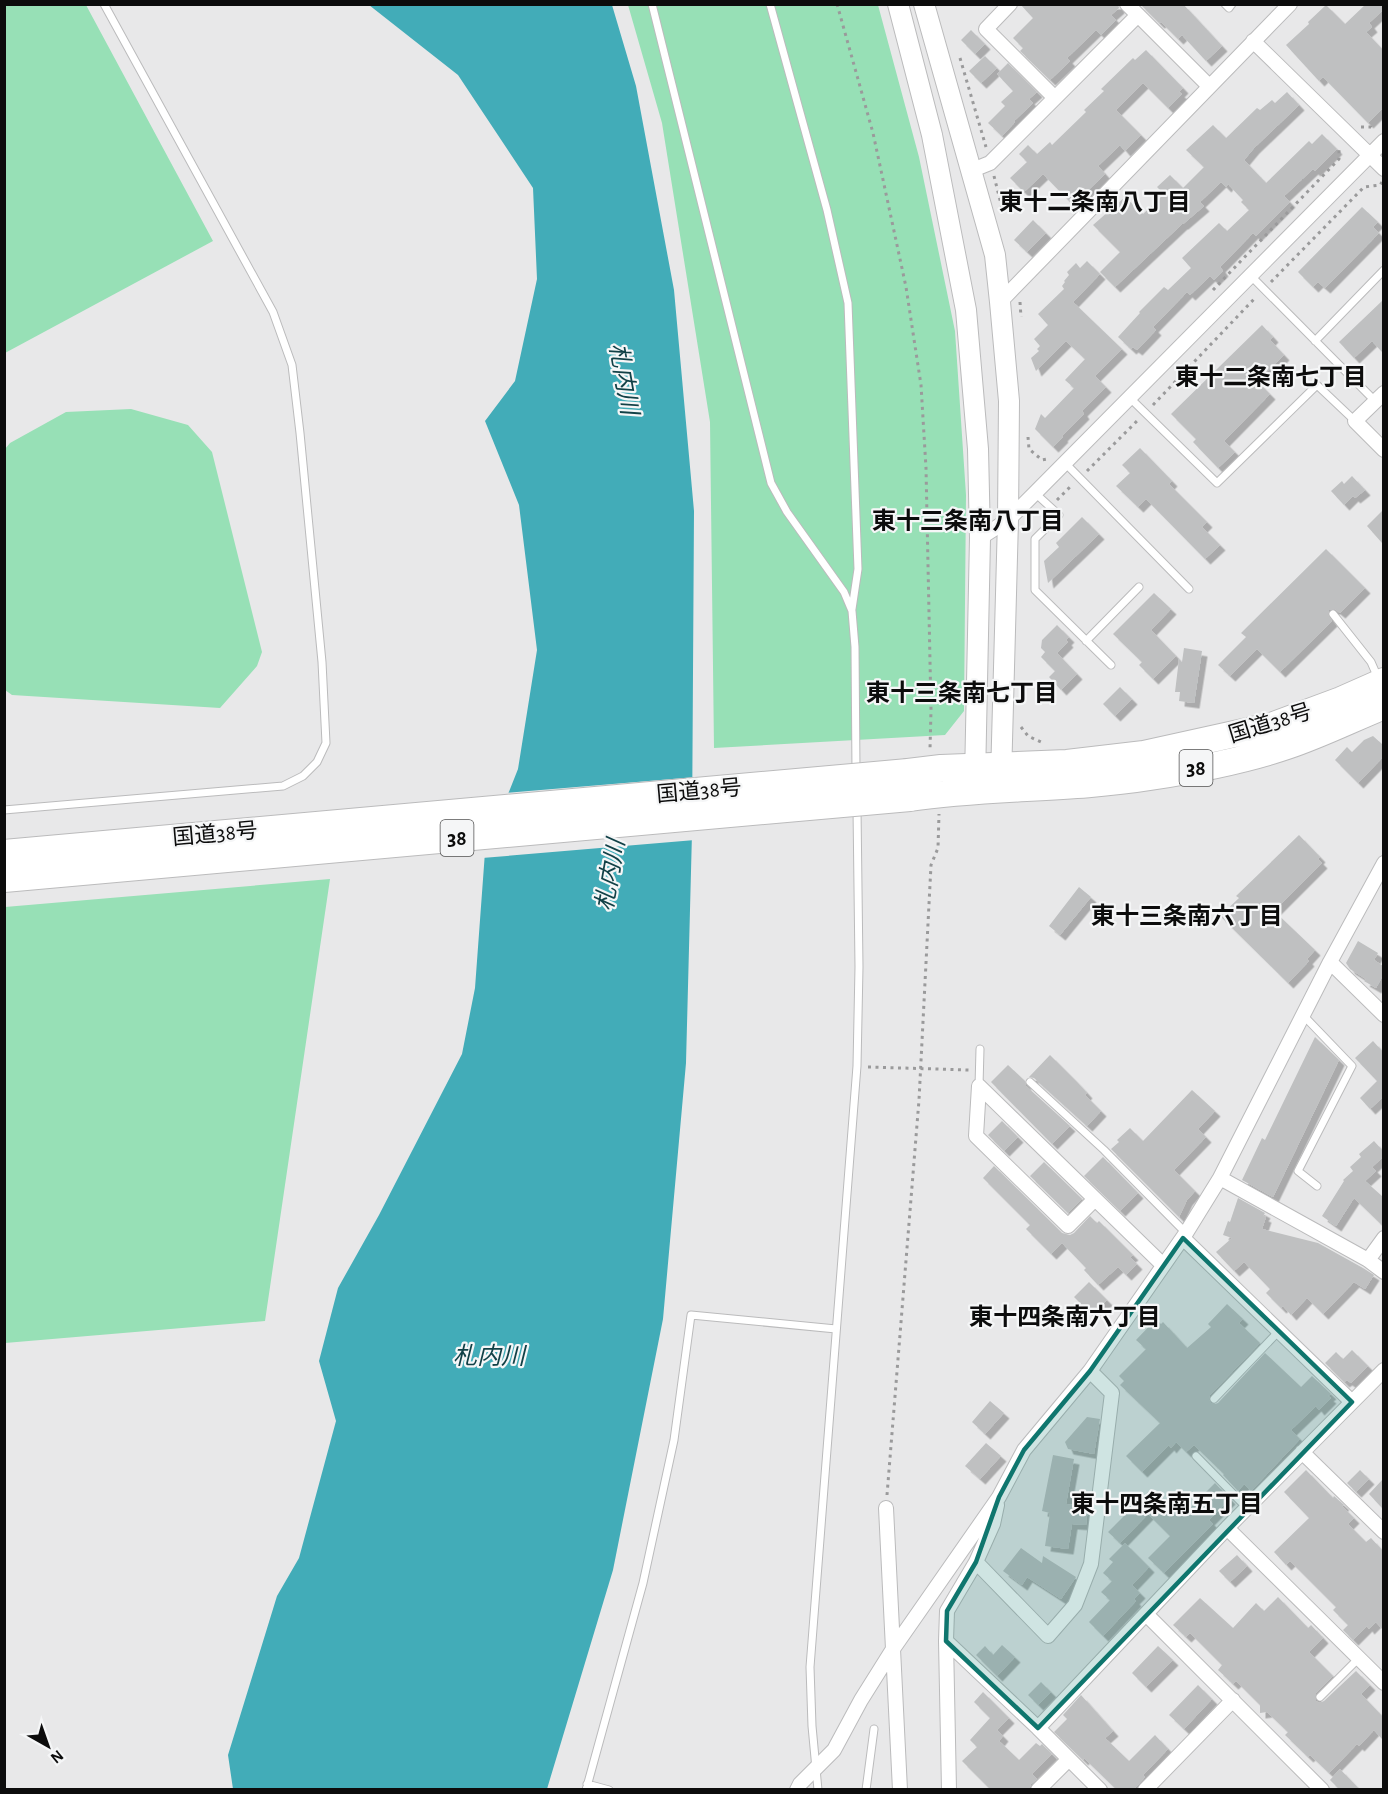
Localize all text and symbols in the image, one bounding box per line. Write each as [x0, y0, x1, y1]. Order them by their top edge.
district label: 東十二条南八丁目 [999, 189, 1191, 215]
water label: 札内川 [605, 341, 644, 419]
district label: 東十二条南七丁目 [1175, 364, 1367, 390]
district label: 東十三条南八丁目 [872, 508, 1064, 534]
district label: 東十三条南七丁目 [866, 680, 1058, 706]
street label: 国道38号 [1226, 699, 1314, 746]
road number: 38 [1180, 750, 1212, 786]
street label: 国道38号 [655, 775, 743, 806]
street label: 国道38号 [171, 818, 259, 849]
road number: 38 [440, 820, 474, 856]
water label: 札内川 [591, 834, 630, 913]
district label: 東十三条南六丁目 [1091, 903, 1283, 929]
district label: 東十四条南六丁目 [969, 1304, 1161, 1330]
water label: 札内川 [453, 1343, 528, 1369]
district label: 東十四条南五丁目 [1071, 1491, 1263, 1517]
north arrow [18, 1716, 78, 1776]
text: N [48, 1747, 66, 1766]

